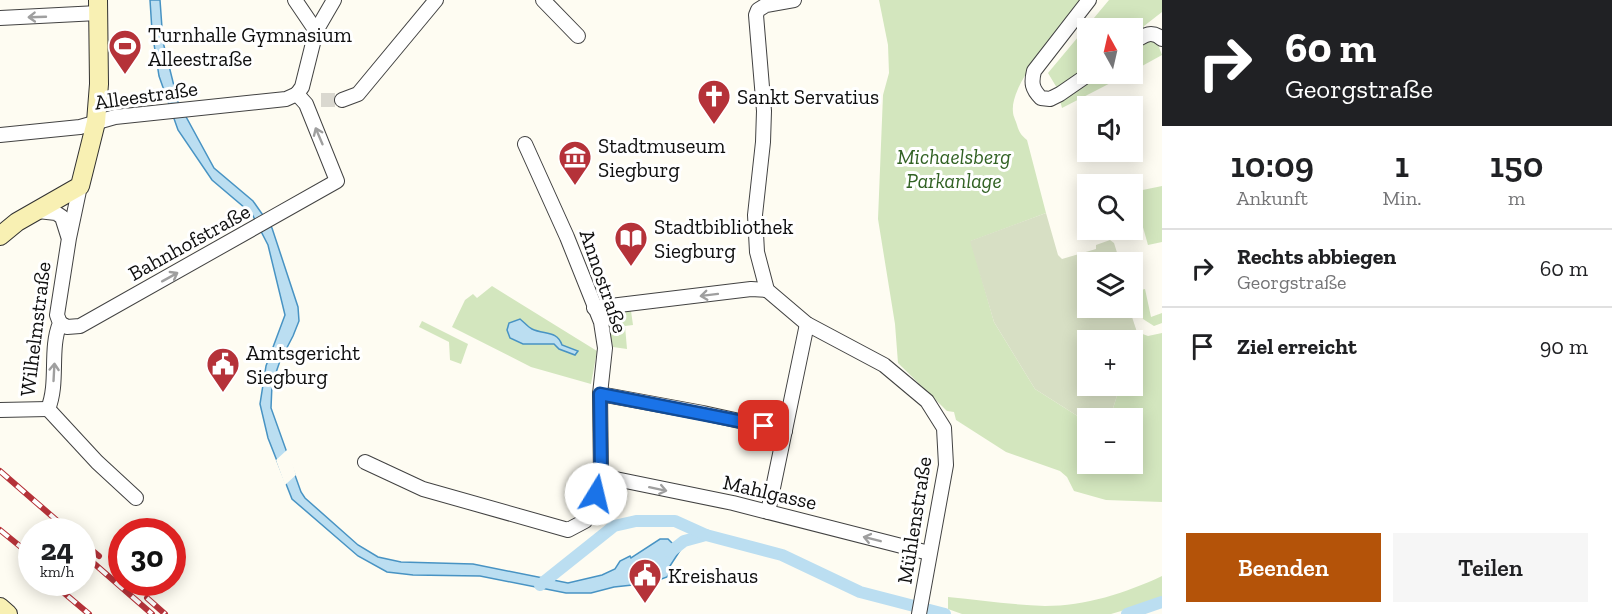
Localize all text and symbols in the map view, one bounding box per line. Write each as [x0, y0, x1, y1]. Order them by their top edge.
one-way arrow [28, 11, 48, 22]
north arrow [1077, 18, 1143, 84]
map controls [1077, 18, 1143, 474]
place label: Turnhalle Gymnasium Alleestraße [148, 22, 352, 71]
text: 60 m [1285, 22, 1376, 73]
icon: right [1186, 24, 1264, 102]
sports icon: Turnhalle Gymnasium Alleestraße [107, 28, 143, 75]
text: Georgstraße [1285, 73, 1433, 105]
street label: Alleestraße [93, 75, 199, 115]
church icon: Sankt Servatius [696, 78, 732, 125]
place label: Sankt Servatius [737, 84, 879, 109]
button: sound [1077, 96, 1143, 162]
one-way arrow [313, 128, 325, 146]
place label: Stadtmuseum Siegburg [598, 133, 725, 182]
museum icon: Stadtmuseum Siegburg [557, 139, 593, 186]
text: 10:09 [1230, 143, 1314, 186]
text: 1 [1395, 143, 1409, 186]
text: 150 [1490, 143, 1544, 186]
park label: Michaelsberg Parkanlage [897, 144, 1011, 193]
button: search [1077, 174, 1143, 240]
text: Ankunft [1237, 186, 1308, 210]
text: Min. [1382, 186, 1421, 210]
text: m [1508, 186, 1525, 210]
street label: Bahnhofstraße [124, 198, 254, 286]
place label: Stadtbibliothek Siegburg [654, 214, 793, 263]
library icon: Stadtbibliothek Siegburg [613, 220, 649, 267]
street label: Annostraße [575, 226, 633, 336]
text: Rechts abbiegen [1237, 243, 1396, 270]
button: layers [1077, 252, 1143, 318]
icon: right [1186, 252, 1219, 285]
text: 60 m [1540, 255, 1588, 282]
street label: Wilhelmstraße [14, 260, 56, 398]
one-way arrow [161, 270, 178, 282]
text: Georgstraße [1237, 270, 1347, 294]
one-way arrow [700, 289, 719, 300]
button: + [1077, 330, 1143, 396]
icon: arrive [1186, 330, 1219, 363]
text: Ziel erreicht [1237, 333, 1357, 360]
text: 90 m [1540, 333, 1588, 360]
place label: Amtsgericht Siegburg [246, 340, 360, 389]
public building icon: Amtsgericht Siegburg [205, 346, 241, 393]
one-way arrow [48, 362, 60, 382]
pin [738, 400, 789, 451]
button: − [1077, 408, 1143, 474]
icon: arrive [747, 409, 780, 442]
street label: Mühlenstraße [892, 454, 936, 585]
position arrow [564, 462, 628, 526]
street label: Mahlgasse [721, 469, 820, 515]
one-way arrow [648, 483, 667, 495]
speed limit sign: 30 [108, 518, 186, 596]
text: 24 [40, 532, 74, 568]
one-way arrow [863, 532, 882, 544]
button: Beenden [1186, 533, 1381, 602]
button: Teilen [1393, 533, 1588, 602]
public building icon: Kreishaus [627, 557, 663, 604]
text: km/h [40, 563, 74, 581]
place label: Kreishaus [668, 563, 758, 588]

